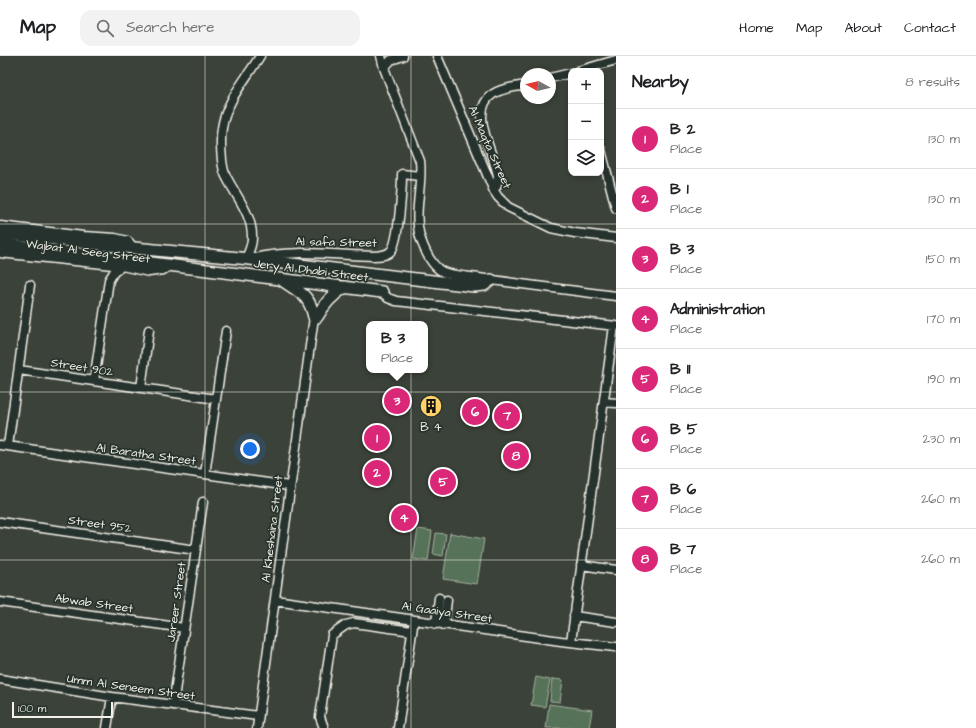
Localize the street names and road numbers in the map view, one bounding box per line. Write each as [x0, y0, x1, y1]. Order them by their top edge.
street label: Al Maqta Street [464, 103, 516, 192]
street label: Al safa Street [295, 233, 377, 252]
street label: Wajbat Al Seeg Street [25, 235, 151, 269]
street label: Jery Al Dhabi Street [252, 255, 369, 287]
street label: Street 902 [49, 354, 115, 381]
street label: Al Baratha Street [95, 439, 197, 470]
street label: Al Kheshaina Street [257, 474, 288, 584]
street label: Street 952 [67, 512, 133, 537]
street label: Jareer Street [162, 561, 191, 643]
street label: Abwab Street [54, 590, 134, 617]
street label: Al Gaaiya Street [400, 598, 493, 628]
street label: Umm Al Seneem Street [66, 670, 196, 705]

